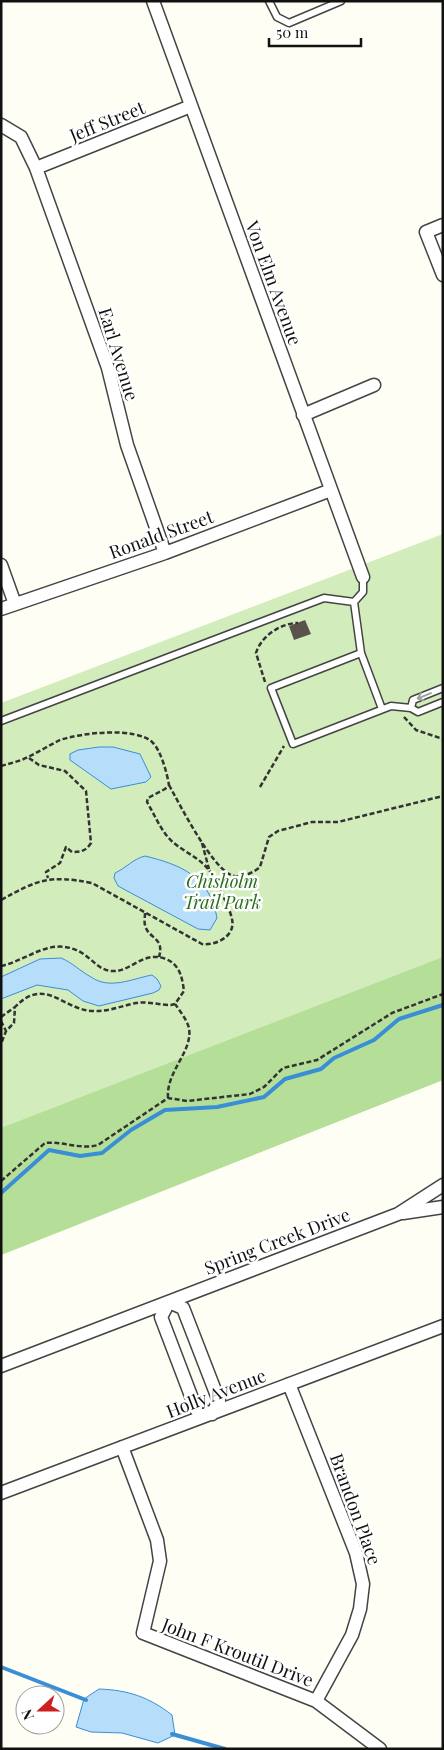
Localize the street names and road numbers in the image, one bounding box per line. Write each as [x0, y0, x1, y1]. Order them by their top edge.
street label: Jeff Street [65, 95, 149, 147]
street label: Von Elm Avenue [240, 217, 308, 349]
street label: Earl Avenue [93, 305, 145, 403]
street label: Ronald Street [105, 504, 217, 564]
street label: Spring Creek Drive [201, 1202, 353, 1280]
street label: Holly Avenue [163, 1363, 269, 1423]
street label: Brandon Place [325, 1450, 387, 1568]
street label: John F Kroutil Drive [158, 1612, 317, 1692]

